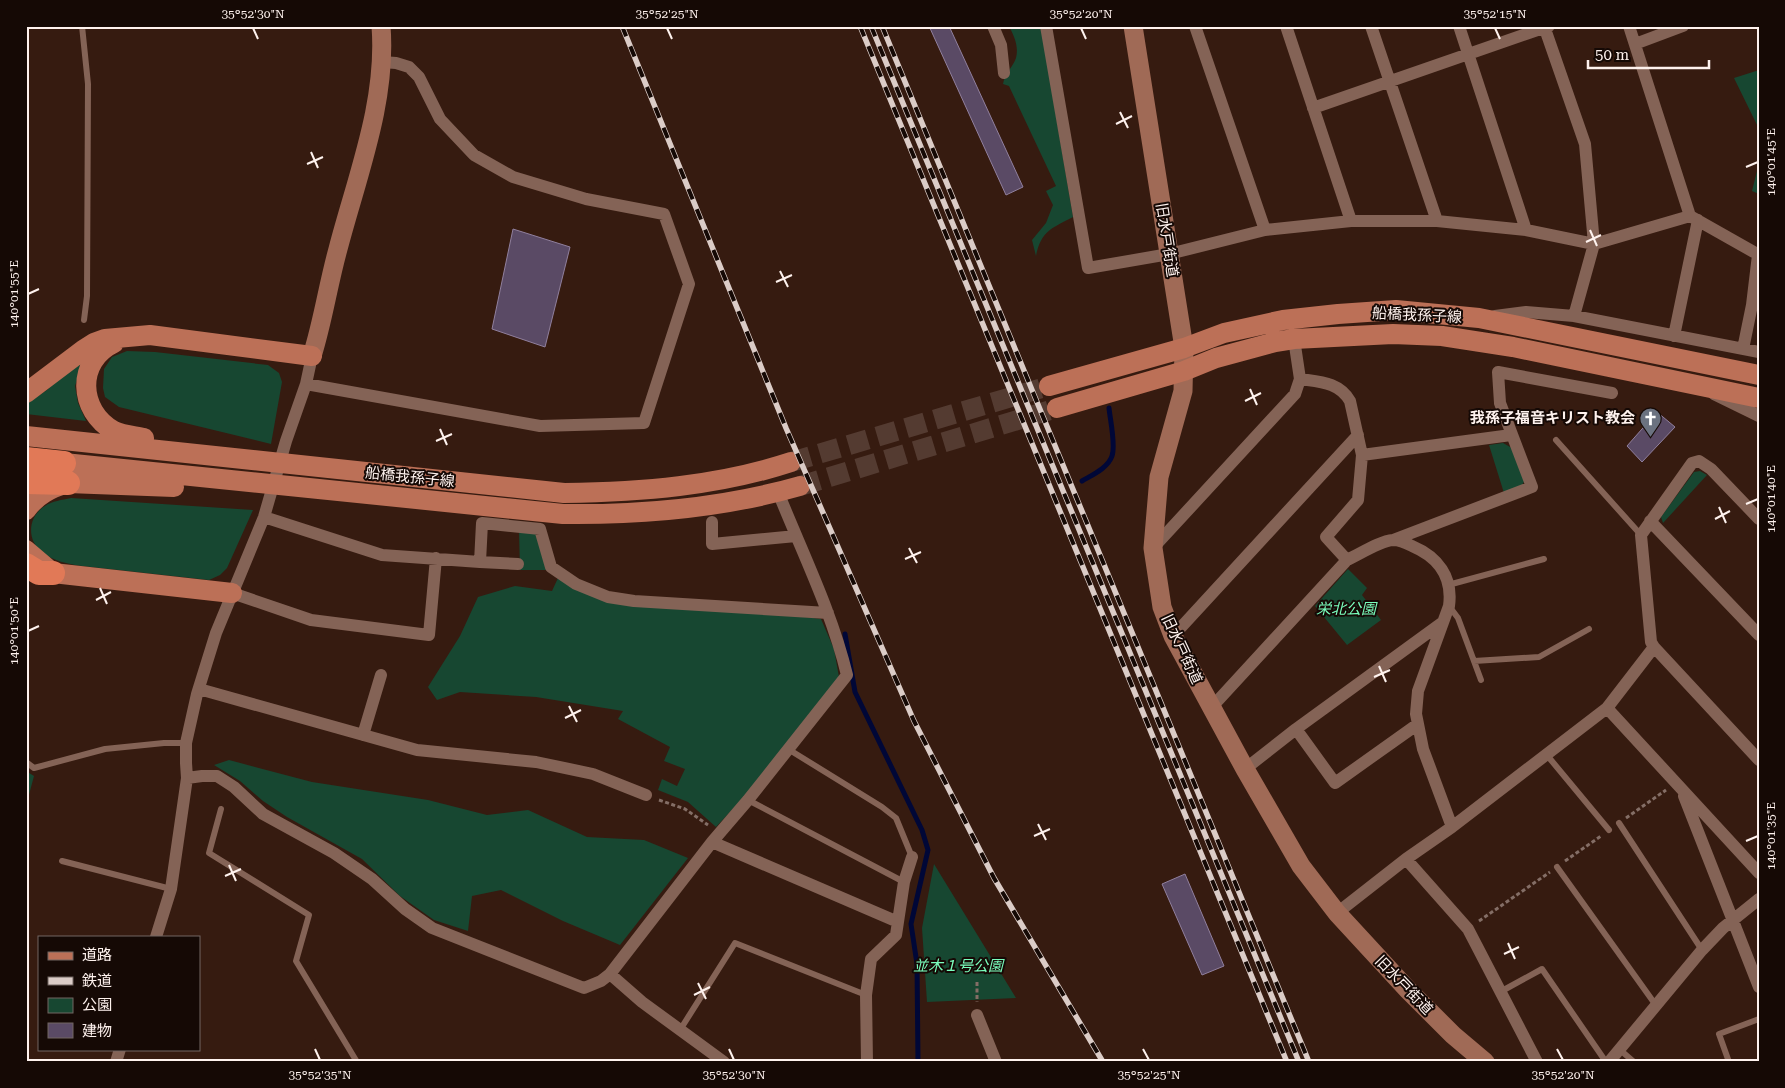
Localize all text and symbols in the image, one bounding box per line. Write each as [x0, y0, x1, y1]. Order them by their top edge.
text: 35°52'30"N [221, 7, 285, 21]
text: 35°52'25"N [635, 7, 699, 21]
text: 35°52'20"N [1049, 7, 1113, 21]
text: 35°52'15"N [1463, 7, 1527, 21]
scale bar [1588, 38, 1709, 70]
text: 50 m [1595, 46, 1630, 64]
text: 140°01'45"E [1764, 128, 1778, 196]
street label: 旧水戸街道 [1152, 202, 1182, 278]
text: 140°01'55"E [7, 260, 21, 328]
street label: 船橋我孫子線 [1372, 304, 1462, 326]
church icon: 我孫子福音キリスト教会 [1639, 406, 1663, 437]
place label: 我孫子福音キリスト教会 [1470, 409, 1635, 427]
street label: 船橋我孫子線 [364, 463, 456, 491]
text: 140°01'40"E [1764, 465, 1778, 533]
text: 140°01'50"E [7, 597, 21, 665]
park label: 栄北公園 [1316, 600, 1378, 618]
street label: 旧水戸街道 [1158, 611, 1206, 687]
text: 140°01'35"E [1764, 802, 1778, 870]
legend [38, 936, 200, 1050]
text: 道路 [82, 946, 112, 964]
street label: 旧水戸街道 [1371, 952, 1437, 1018]
park label: 並木１号公園 [913, 957, 1005, 975]
text: 鉄道 [82, 972, 112, 990]
text: 公園 [82, 996, 112, 1014]
text: 建物 [82, 1022, 112, 1040]
text: 35°52'35"N [288, 1068, 352, 1082]
text: 35°52'30"N [702, 1068, 766, 1082]
text: 35°52'25"N [1117, 1068, 1181, 1082]
text: 35°52'20"N [1531, 1068, 1595, 1082]

